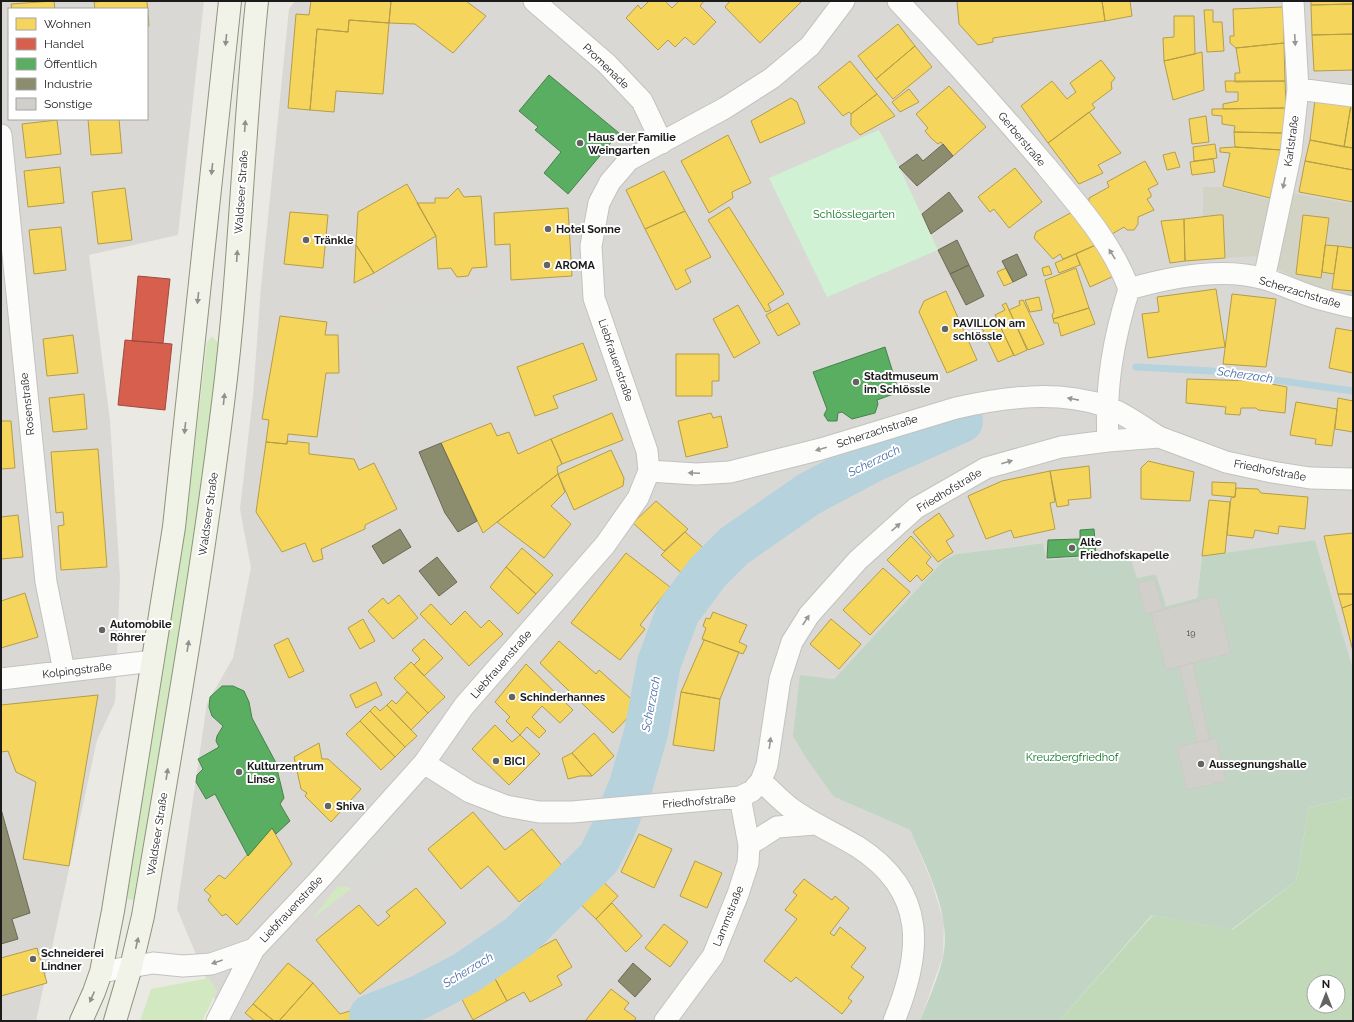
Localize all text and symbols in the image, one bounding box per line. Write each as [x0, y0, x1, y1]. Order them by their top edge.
legend [8, 8, 148, 120]
text: Wohnen [44, 17, 91, 31]
one-way arrow [223, 34, 229, 46]
one-way arrow [1292, 34, 1298, 47]
text: Handel [44, 37, 85, 51]
street label: Promenade [580, 41, 632, 92]
text: Öffentlich [44, 57, 97, 71]
text: Industrie [44, 77, 92, 91]
text: Sonstige [44, 97, 92, 111]
street label: Gerberstraße [995, 110, 1048, 169]
street label: Karlstraße [1281, 114, 1302, 167]
one-way arrow [242, 120, 249, 132]
place label: Haus der Familie Weingarten [588, 131, 676, 157]
marker: Haus der Familie Weingarten [575, 138, 585, 148]
street label: Waldseer Straße [232, 149, 251, 234]
one-way arrow [209, 163, 216, 175]
one-way arrow [1281, 177, 1287, 189]
park label: Schlösslegarten [813, 208, 895, 221]
place label: Hotel Sonne [556, 223, 621, 236]
marker: Hotel Sonne [543, 224, 553, 234]
place label: Tränkle [314, 234, 354, 247]
marker: Tränkle [301, 235, 311, 245]
one-way arrow [1108, 249, 1116, 259]
one-way arrow [234, 250, 241, 262]
place label: AROMA [555, 259, 595, 272]
marker: AROMA [542, 260, 552, 270]
street label: Scherzachstraße [1257, 274, 1343, 311]
one-way arrow [195, 292, 202, 304]
street label: Liebfrauenstraße [595, 317, 636, 404]
place label: PAVILLON am schlössle [953, 317, 1025, 343]
marker: PAVILLON am schlössle [940, 324, 950, 334]
water label: Scherzach [1215, 364, 1274, 386]
place label: Stadtmuseum im Schlössle [864, 370, 939, 396]
street label: Rosenstraße [18, 371, 37, 436]
marker: Stadtmuseum im Schlössle [851, 377, 861, 387]
one-way arrow [221, 393, 227, 405]
one-way arrow [1066, 396, 1079, 402]
street label: Scherzachstraße [835, 412, 920, 451]
one-way arrow [181, 422, 188, 434]
water label: Scherzach [845, 442, 903, 480]
one-way arrow [814, 446, 826, 452]
street label: Friedhofstraße [1233, 457, 1308, 484]
one-way arrow [1001, 459, 1013, 465]
street label: Friedhofstraße [914, 466, 985, 515]
one-way arrow [688, 470, 700, 477]
street label: Waldseer Straße [196, 471, 221, 557]
one-way arrow [891, 522, 901, 531]
place label: Alte Friedhofskapelle [1080, 536, 1169, 562]
marker: Alte Friedhofskapelle [1067, 543, 1077, 553]
one-way arrow [802, 615, 810, 625]
place label: Automobile Röhrer [110, 618, 172, 644]
marker: Automobile Röhrer [97, 625, 107, 635]
street label: Liebfrauenstraße [468, 627, 535, 701]
house number: 19 [1186, 628, 1196, 638]
one-way arrow [185, 640, 191, 652]
street label: Kolpingstraße [42, 660, 113, 681]
water label: Scherzach [639, 675, 663, 734]
place label: Schinderhannes [520, 691, 606, 704]
marker: Schinderhannes [507, 692, 517, 702]
one-way arrow [767, 737, 773, 749]
park label: Kreuzbergfriedhof [1026, 751, 1119, 764]
place label: BICI [504, 755, 525, 768]
marker: BICI [491, 756, 501, 766]
place label: Aussegnungshalle [1209, 758, 1307, 771]
marker: Aussegnungshalle [1196, 759, 1206, 769]
place label: Kulturzentrum Linse [247, 760, 324, 786]
marker: Kulturzentrum Linse [234, 767, 244, 777]
one-way arrow [164, 768, 170, 780]
street label: Waldseer Straße [145, 791, 171, 877]
street label: Friedhofstraße [662, 792, 737, 811]
place label: Shiva [336, 800, 364, 813]
marker: Shiva [323, 801, 333, 811]
street label: Liebfrauenstraße [257, 873, 326, 945]
street label: Lammstraße [710, 884, 747, 948]
one-way arrow [134, 937, 140, 949]
place label: Schneiderei Lindner [41, 947, 104, 973]
water label: Scherzach [439, 949, 496, 991]
marker: Schneiderei Lindner [28, 954, 38, 964]
one-way arrow [211, 959, 223, 965]
north arrow [1306, 974, 1346, 1014]
text: N [1322, 978, 1330, 991]
one-way arrow [89, 991, 95, 1002]

